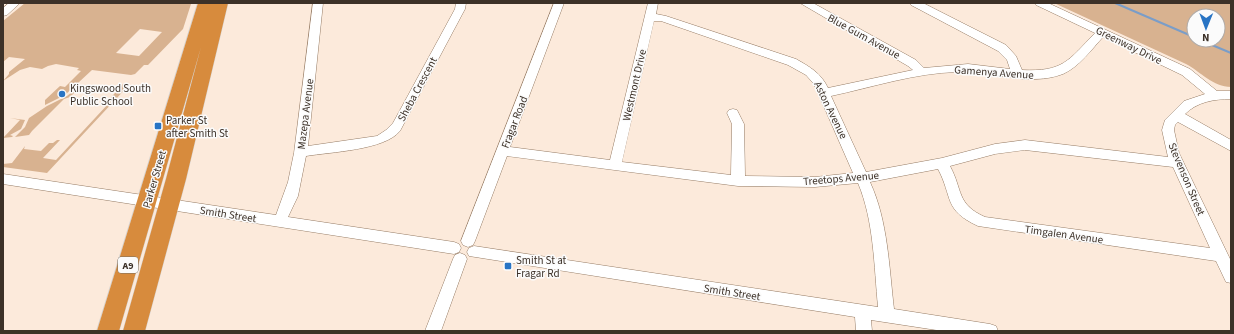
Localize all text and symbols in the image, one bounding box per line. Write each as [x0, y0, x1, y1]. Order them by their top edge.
north arrow [1186, 8, 1226, 48]
street label: Blue Gum Avenue [825, 10, 903, 63]
street label: Greenway Drive [1093, 23, 1165, 68]
text: N [1202, 30, 1210, 45]
street label: Westmont Drive [619, 47, 650, 122]
street label: Sheba Crescent [394, 54, 441, 124]
street label: Gamenya Avenue [954, 62, 1035, 83]
street label: Mazepa Avenue [294, 77, 317, 150]
street label: Aston Avenue [810, 79, 851, 142]
place label: Kingswood South Public School [70, 81, 151, 109]
marker: Kingswood South Public School [57, 89, 67, 99]
street label: Fragar Road [498, 94, 531, 150]
place label: Parker St after Smith St [166, 113, 229, 141]
marker: Parker St after Smith St [153, 121, 163, 131]
street label: Stevenson Street [1164, 141, 1209, 218]
street label: Parker Street [139, 148, 170, 210]
street label: Treetops Avenue [802, 168, 880, 189]
street label: Smith Street [199, 203, 258, 226]
street label: Timgalen Avenue [1024, 222, 1105, 247]
place label: Smith St at Fragar Rd [516, 253, 567, 281]
road number: A9 [118, 257, 138, 273]
marker: Smith St at Fragar Rd [503, 261, 513, 271]
street label: Smith Street [703, 281, 762, 304]

